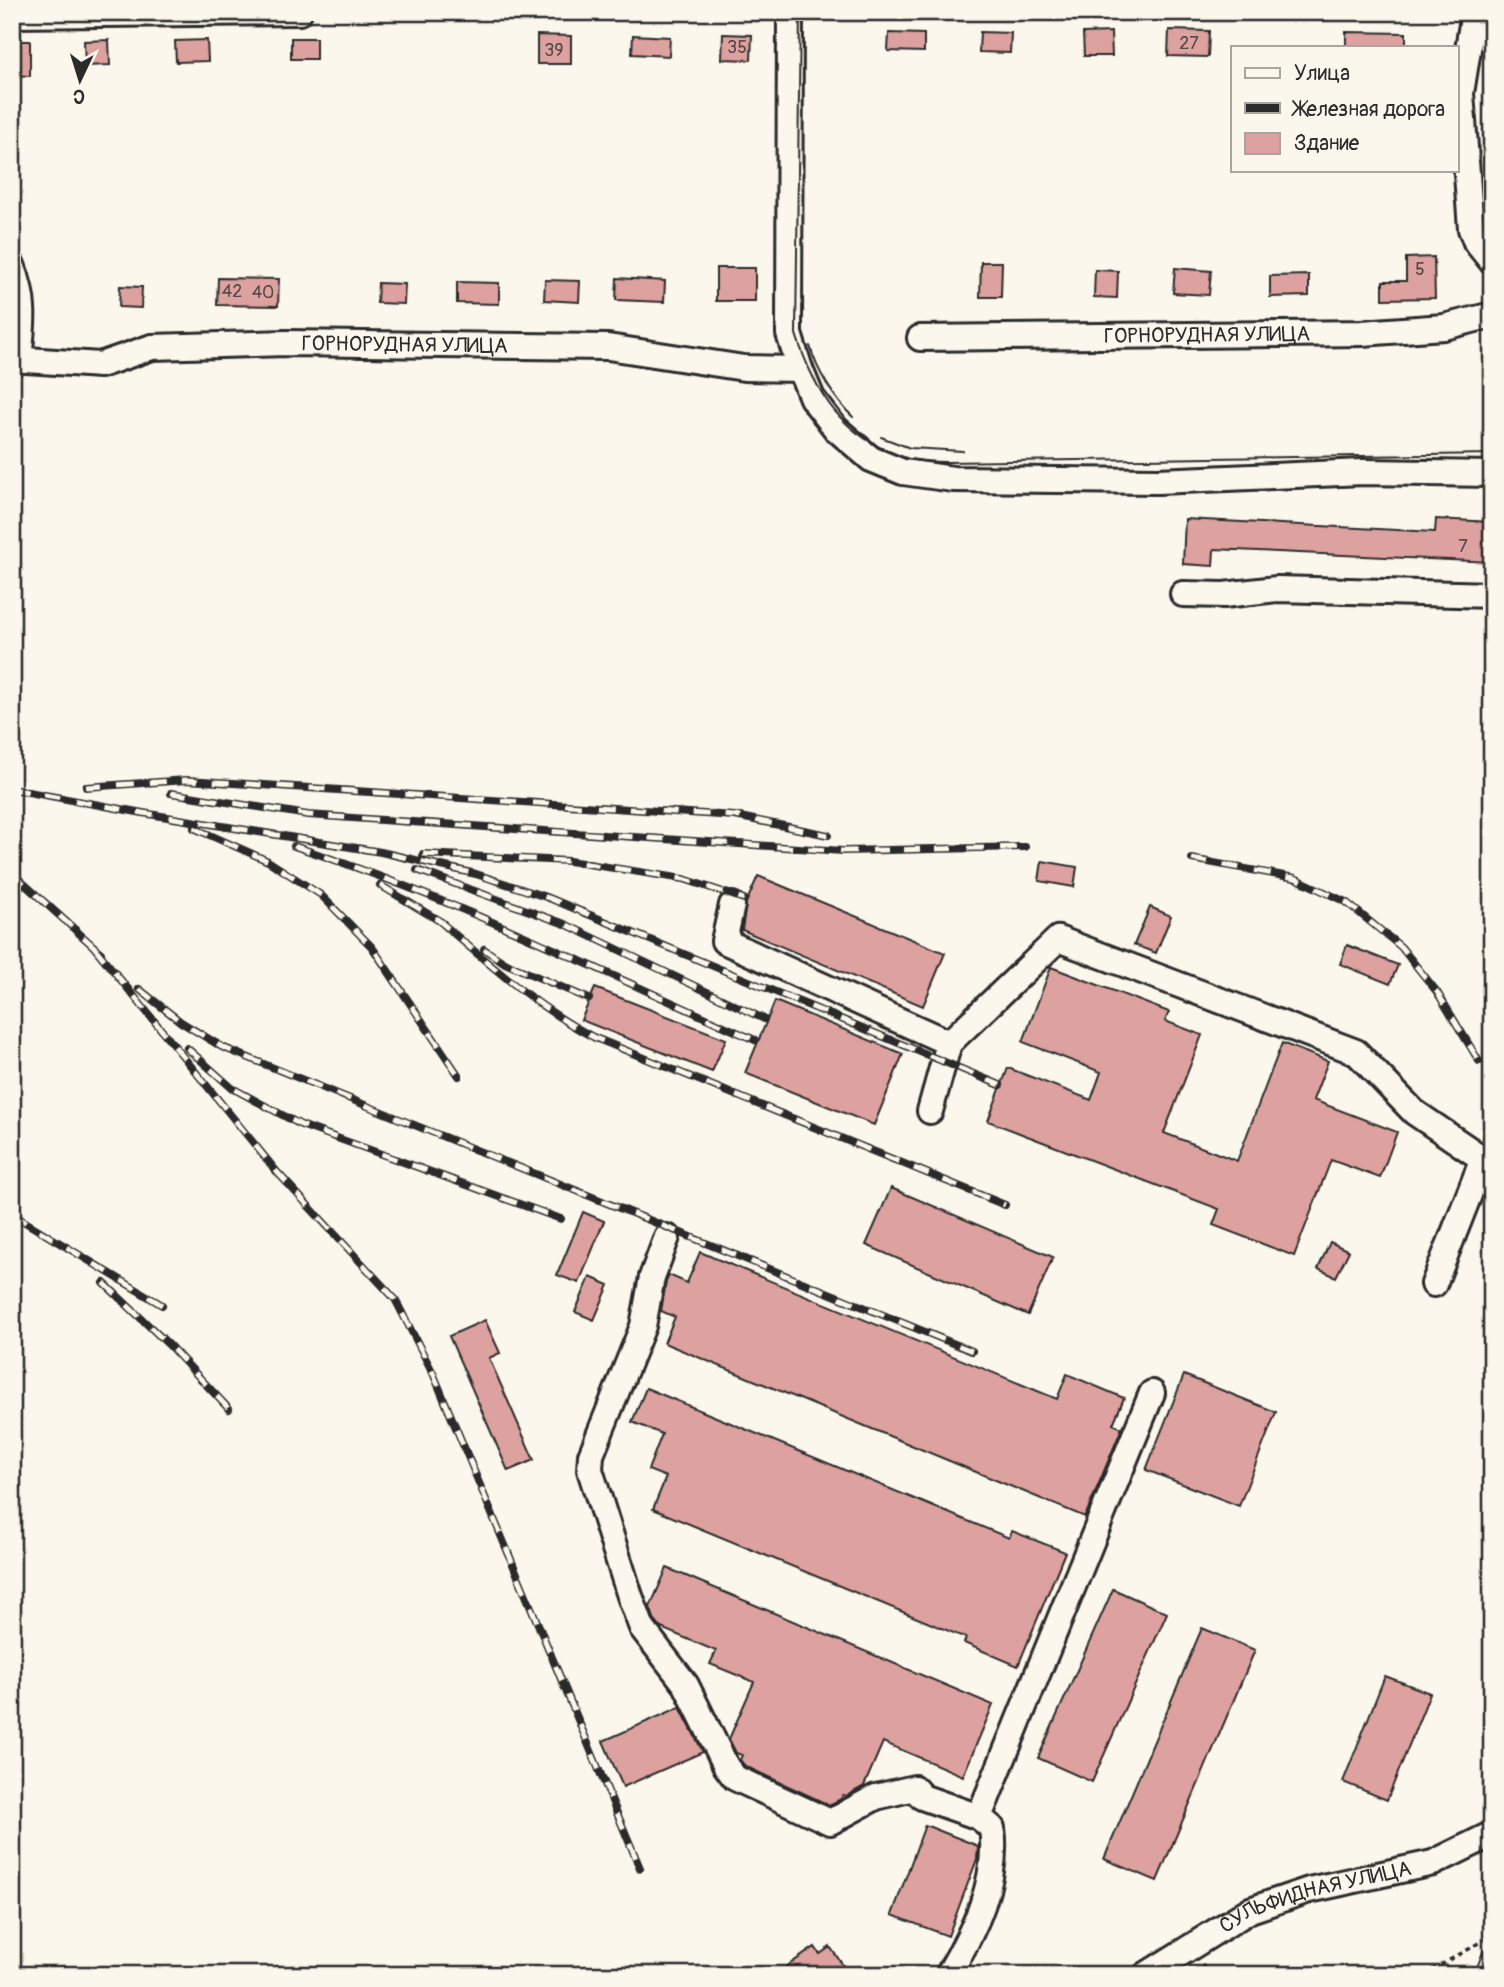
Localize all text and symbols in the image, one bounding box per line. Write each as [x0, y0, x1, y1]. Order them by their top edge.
house number: 27 [1179, 32, 1199, 55]
house number: 35 [727, 36, 747, 59]
house number: 39 [544, 39, 564, 62]
north arrow [46, 46, 116, 116]
legend [1231, 46, 1458, 172]
text: Улица [1294, 60, 1350, 87]
text: С [72, 84, 86, 108]
text: Железная дорога [1291, 96, 1445, 123]
text: Здание [1294, 130, 1360, 157]
house number: 5 [1415, 258, 1425, 281]
house number: 42 [222, 280, 242, 303]
house number: 40 [252, 281, 274, 304]
street label: ГОРНОРУДНАЯ УЛИЦА [1104, 320, 1310, 349]
street label: ГОРНОРУДНАЯ УЛИЦА [301, 330, 508, 359]
house number: 7 [1458, 535, 1468, 558]
street label: СУЛЬФИДНАЯ УЛИЦА [1214, 1855, 1414, 1939]

